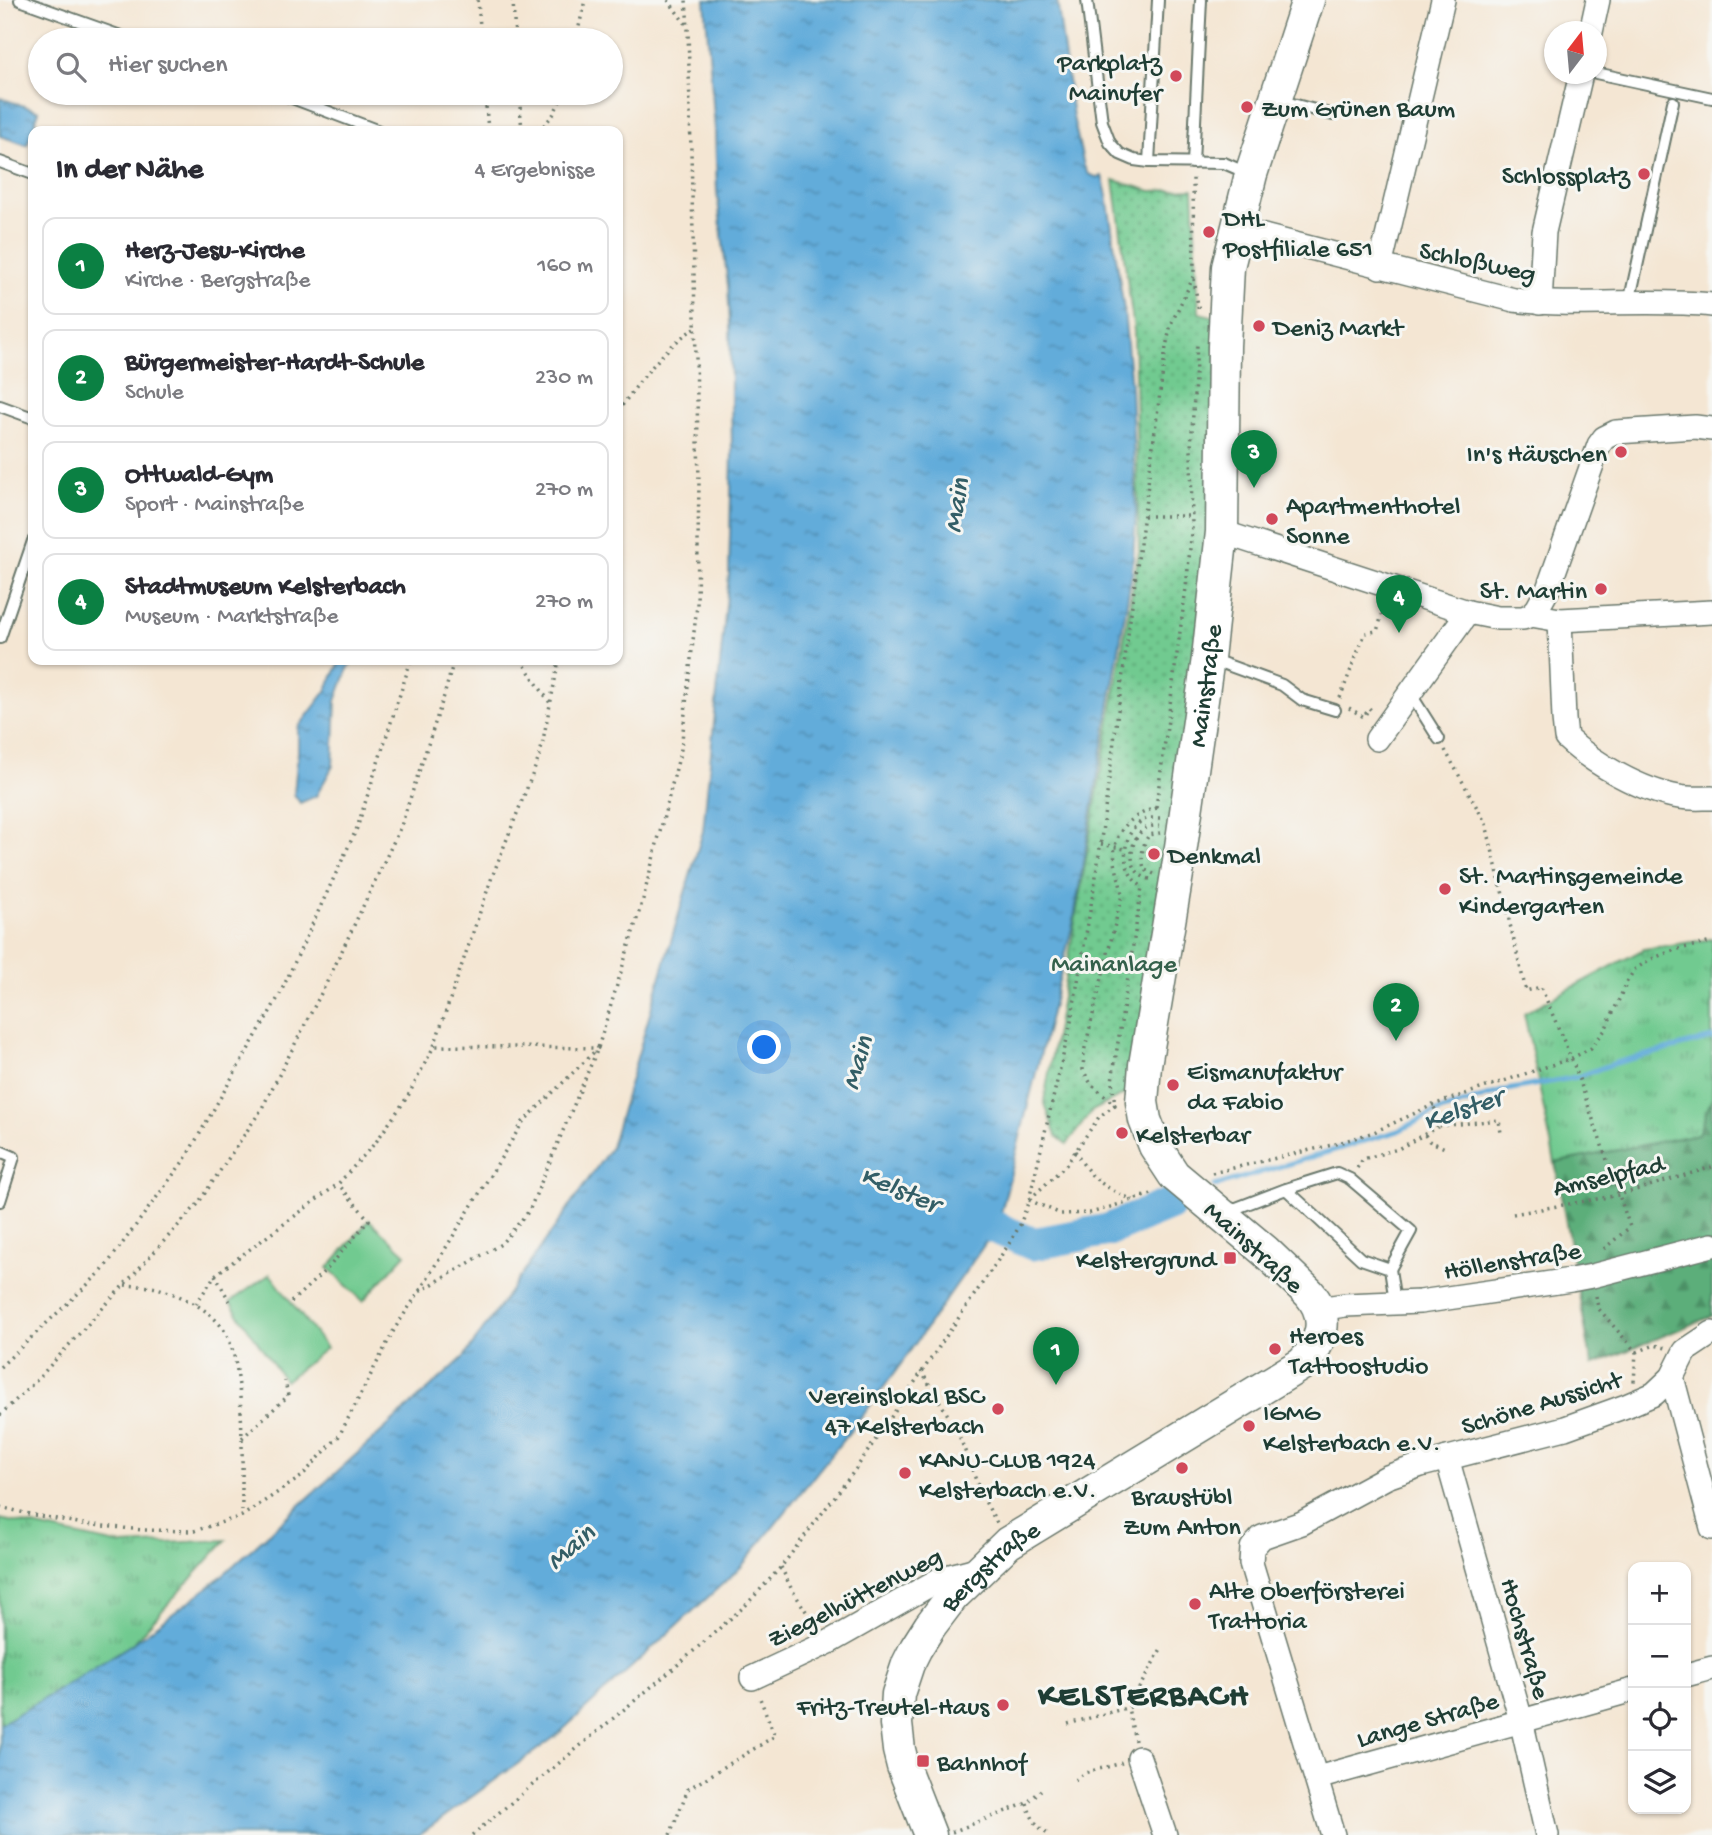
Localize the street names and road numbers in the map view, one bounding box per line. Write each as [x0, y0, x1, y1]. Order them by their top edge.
street label: Schloßweg [1416, 237, 1538, 292]
street label: Mainstraße [1184, 622, 1232, 749]
street label: Amselpfad [1551, 1150, 1669, 1206]
street label: Mainstraße [1196, 1197, 1309, 1303]
street label: Höllenstraße [1442, 1237, 1584, 1290]
street label: Schöne Aussicht [1458, 1366, 1629, 1444]
street label: Bergstraße [935, 1516, 1047, 1620]
street label: Ziegelhüttenweg [764, 1543, 948, 1657]
street label: Hochstraße [1491, 1575, 1555, 1704]
street label: Lange Straße [1354, 1687, 1503, 1757]

